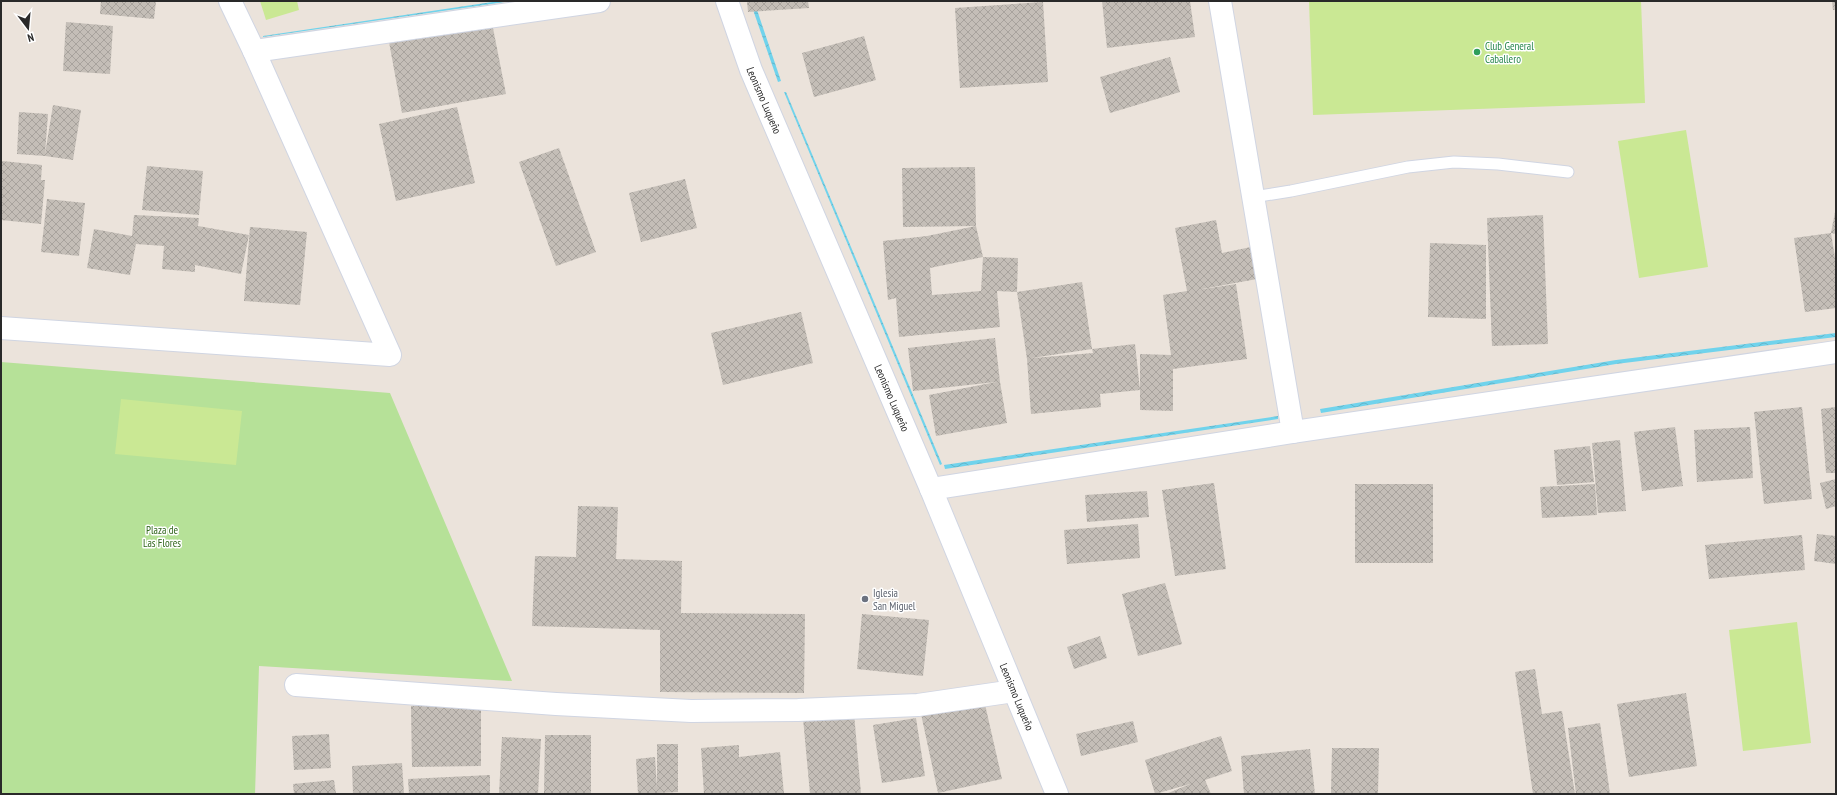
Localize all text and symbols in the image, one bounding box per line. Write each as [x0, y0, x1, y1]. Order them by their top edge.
north arrow [8, 8, 48, 48]
text: N [26, 30, 36, 45]
place label: Club General Caballero [1485, 39, 1534, 66]
marker: Club General Caballero [1472, 47, 1482, 57]
street label: Leonismo Luqueño [743, 65, 785, 136]
street label: Leonismo Luqueño [871, 362, 913, 434]
park label: Plaza de Las Flores [143, 523, 181, 550]
place label: Iglesia San Miguel [873, 586, 916, 613]
marker: Iglesia San Miguel [860, 594, 870, 604]
street label: Leonismo Luqueño [997, 661, 1037, 733]

